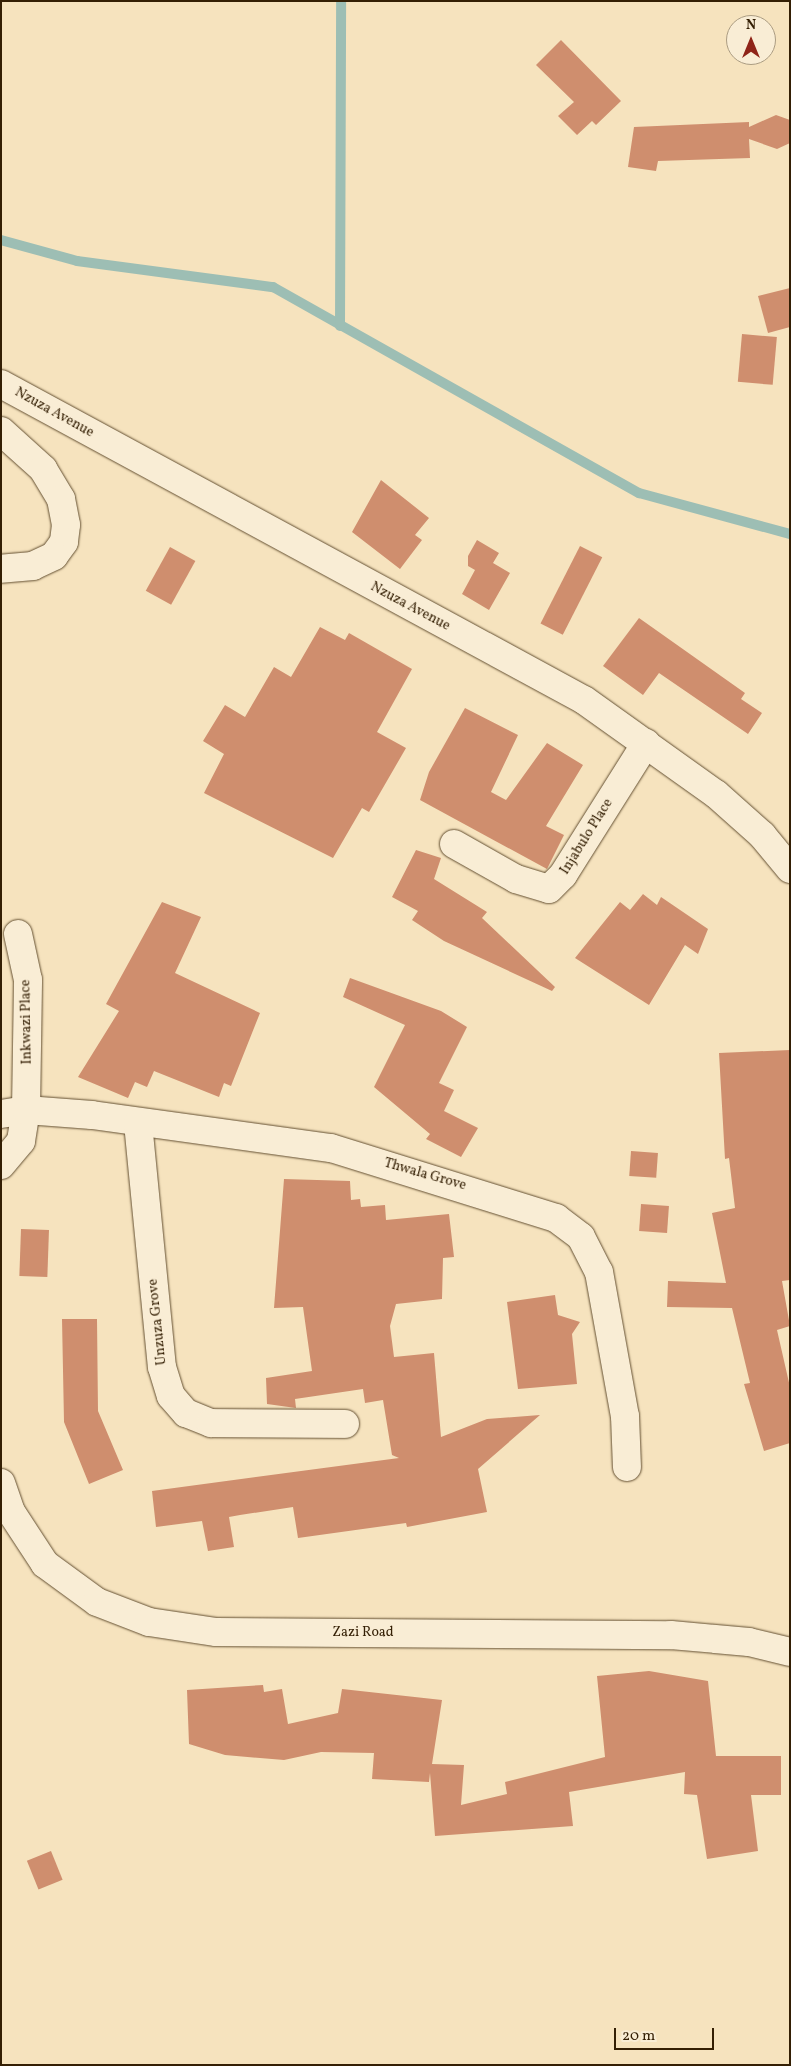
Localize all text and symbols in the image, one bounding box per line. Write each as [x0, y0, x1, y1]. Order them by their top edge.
north arrow [726, 15, 776, 65]
text: N [746, 16, 756, 35]
street label: Nzuza Avenue [11, 384, 97, 442]
street label: Nzuza Avenue [367, 579, 453, 635]
street label: Injabulo Place [557, 796, 617, 878]
street label: Inkwazi Place [18, 979, 36, 1065]
street label: Thwala Grove [382, 1155, 468, 1195]
street label: Unzuza Grove [145, 1278, 171, 1366]
street label: Zazi Road [332, 1625, 394, 1641]
scale bar [616, 2018, 716, 2050]
text: 20 m [622, 2026, 655, 2047]

